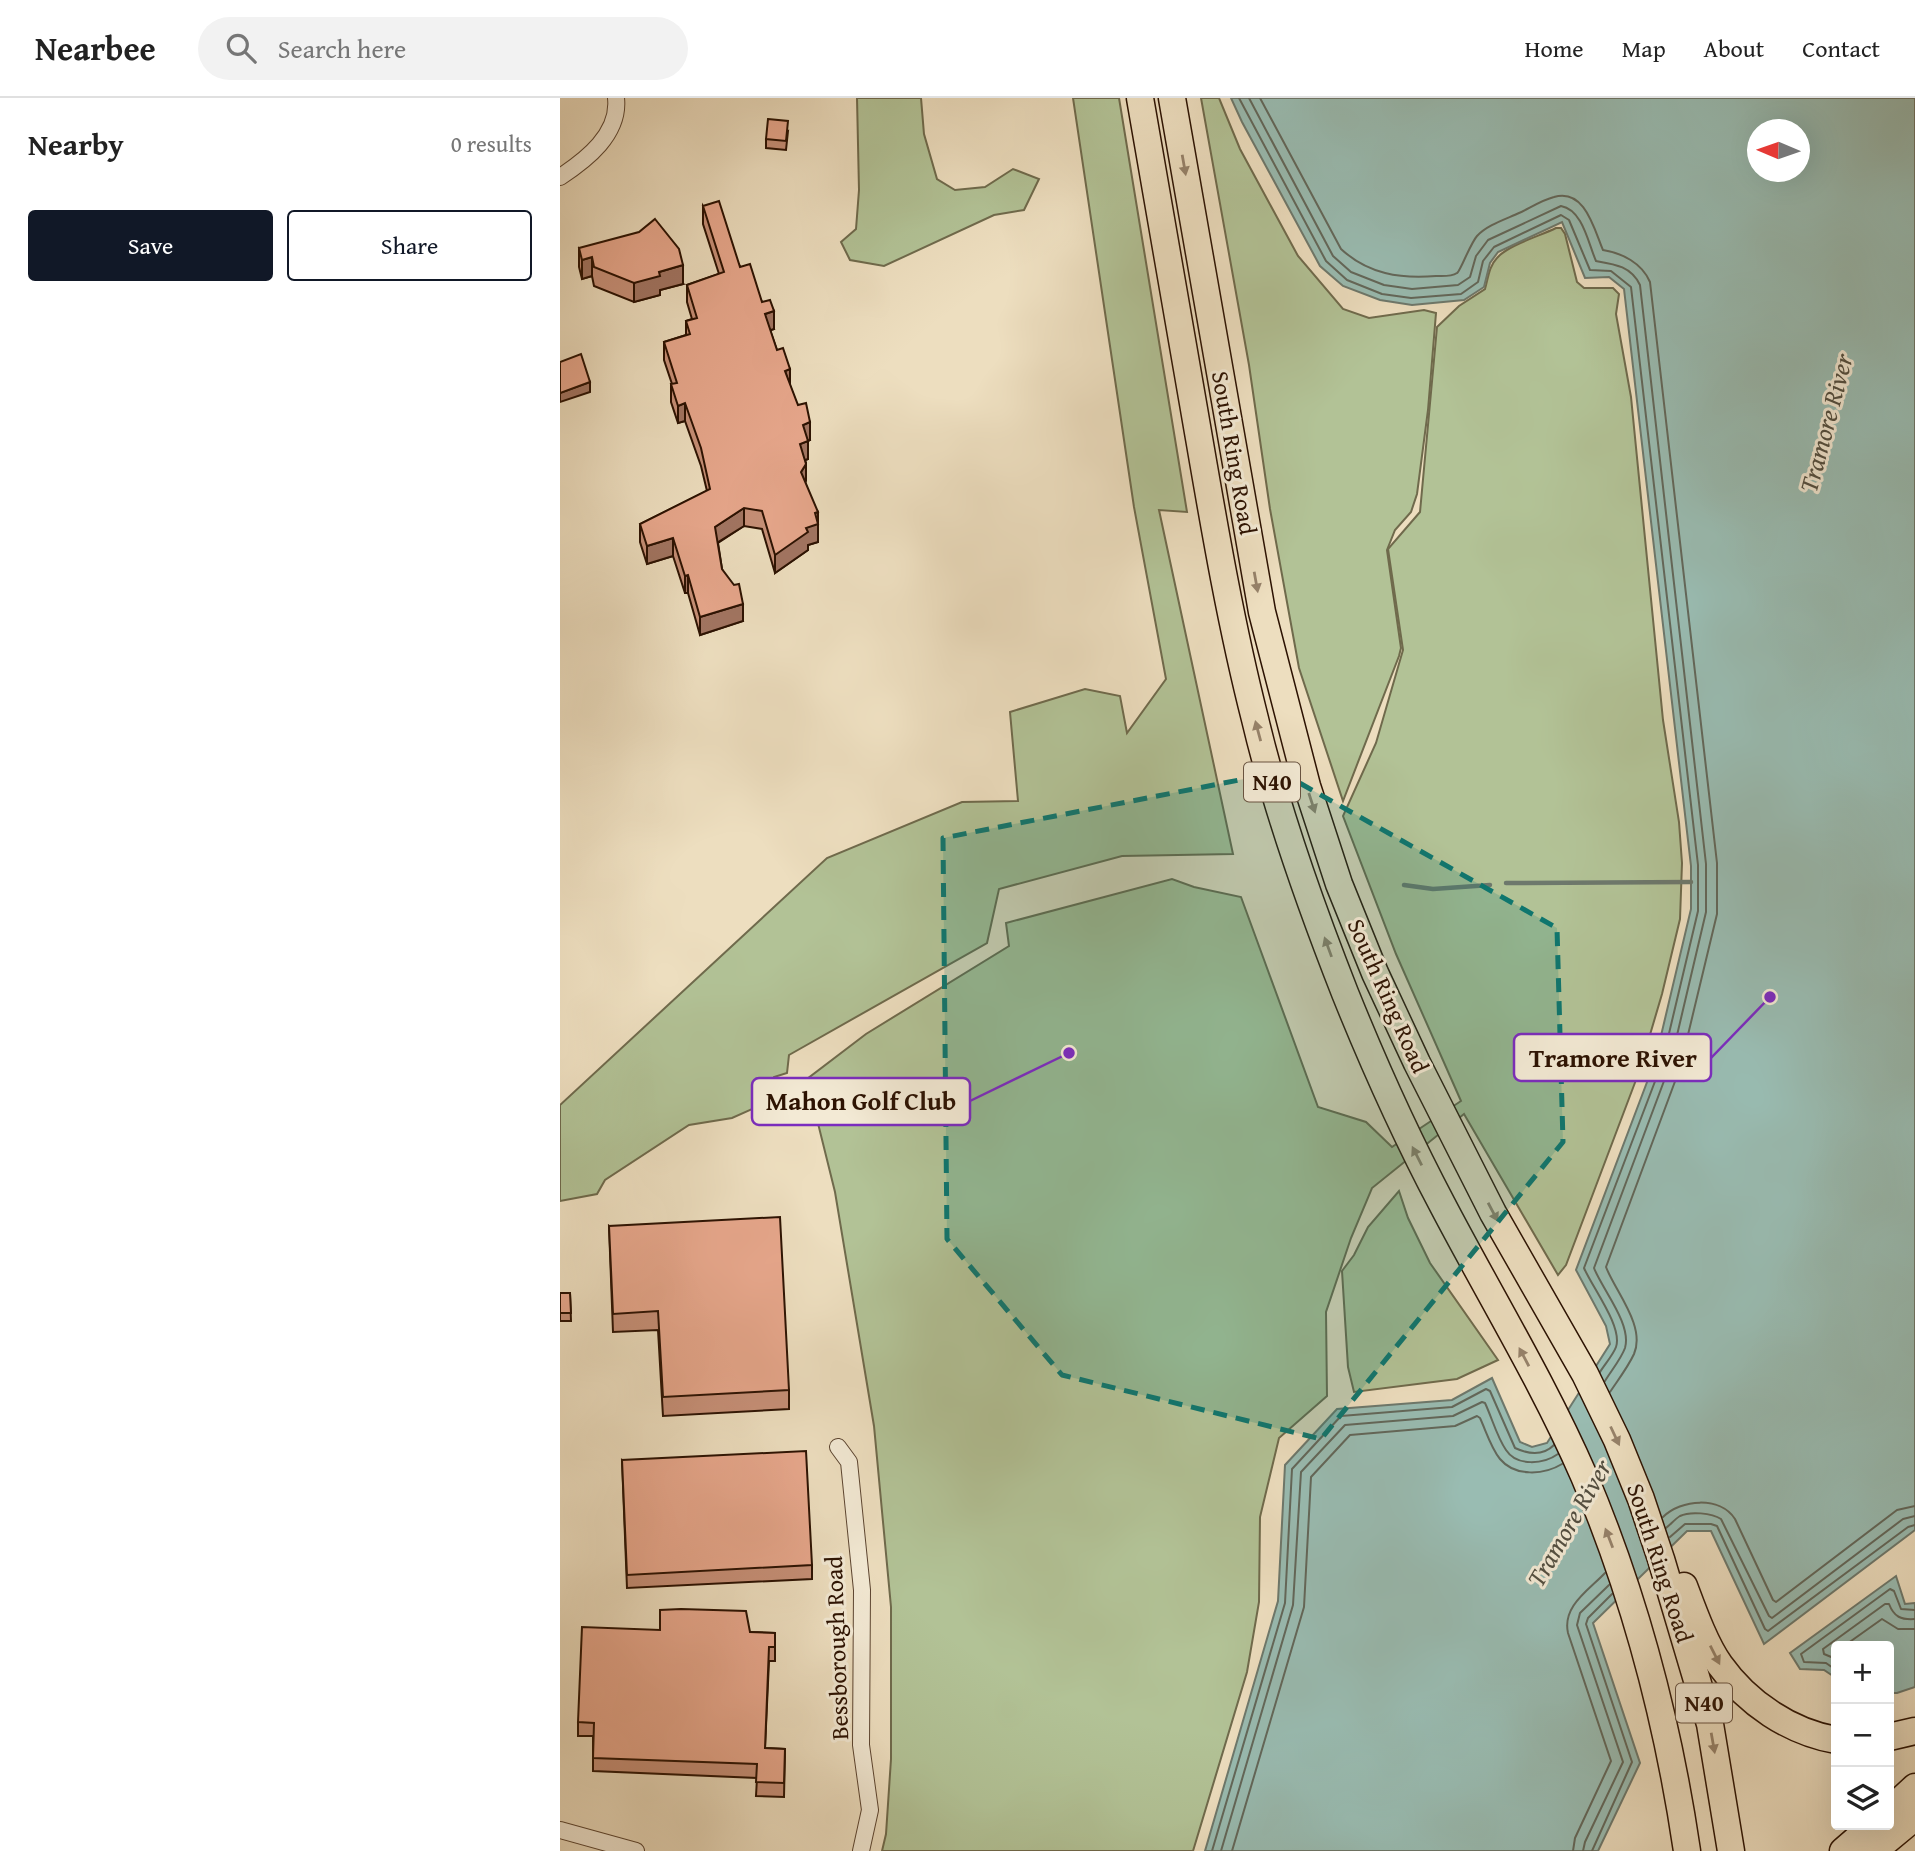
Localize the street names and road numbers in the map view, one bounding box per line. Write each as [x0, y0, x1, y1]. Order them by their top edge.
street label: South Ring Road [1203, 368, 1266, 538]
road number: N40 [1244, 762, 1300, 802]
street label: South Ring Road [1339, 913, 1438, 1079]
street label: South Ring Road [1618, 1479, 1703, 1647]
street label: Bessborough Road [816, 1555, 857, 1741]
road number: N40 [1676, 1684, 1732, 1722]

